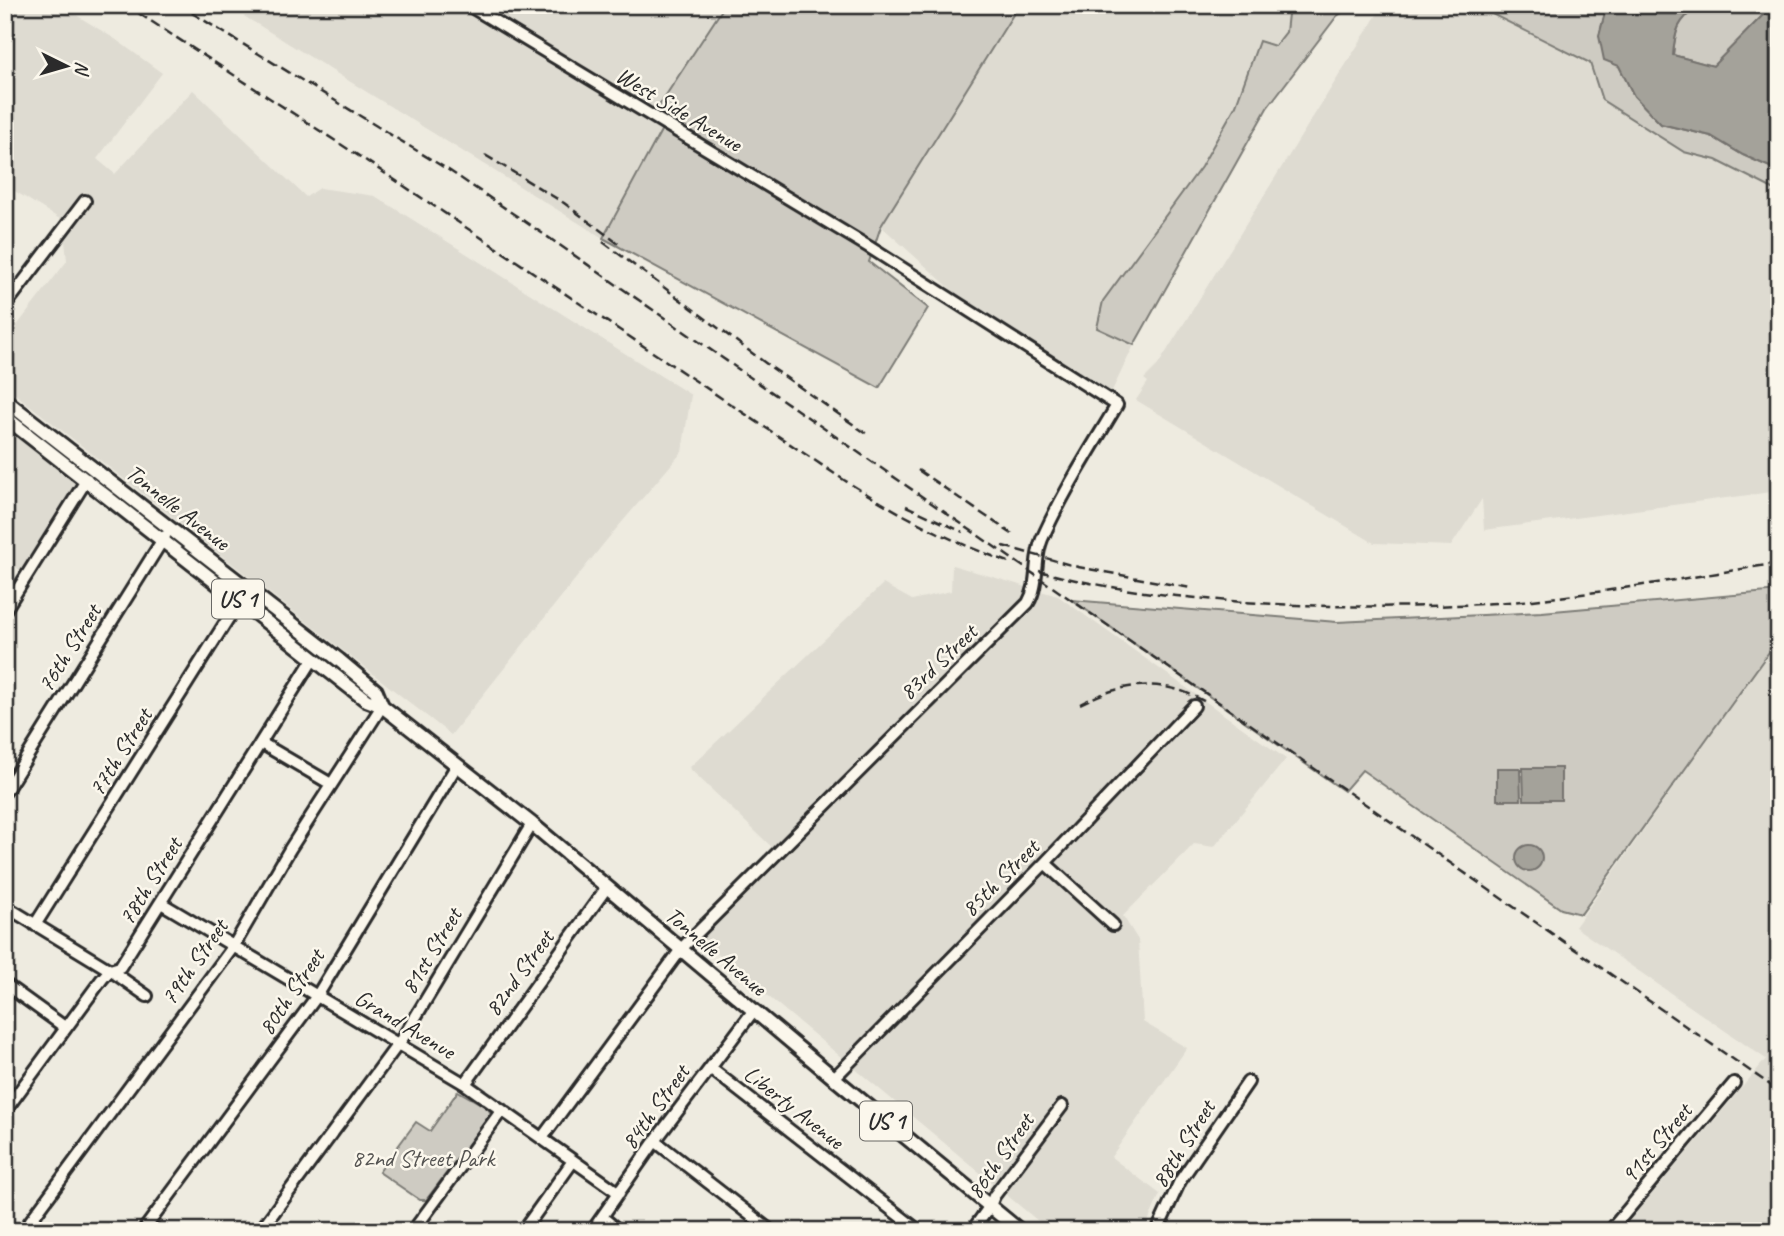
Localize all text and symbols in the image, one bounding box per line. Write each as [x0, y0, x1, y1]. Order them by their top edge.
north arrow [32, 32, 102, 102]
text: N [69, 60, 94, 78]
street label: West Side Avenue [611, 60, 749, 159]
street label: Tonnelle Avenue [120, 457, 238, 558]
road number: US 1 [212, 580, 264, 618]
street label: 76th Street [30, 597, 109, 698]
street label: 83rd Street [893, 616, 985, 707]
street label: 77th Street [81, 701, 160, 802]
street label: 78th Street [111, 830, 190, 931]
street label: 85th Street [955, 831, 1047, 923]
street label: Tonnelle Avenue [659, 900, 775, 1004]
street label: 81st Street [394, 901, 469, 1000]
street label: 79th Street [154, 912, 236, 1011]
street label: 82nd Street [478, 922, 562, 1022]
street label: 80th Street [251, 941, 332, 1041]
street label: Grand Avenue [349, 982, 463, 1067]
street label: 84th Street [614, 1057, 697, 1155]
street label: Liberty Avenue [738, 1059, 852, 1157]
street label: 88th Street [1144, 1093, 1223, 1194]
street label: 91st Street [1614, 1095, 1699, 1189]
road number: US 1 [860, 1102, 912, 1140]
street label: 86th Street [960, 1106, 1042, 1205]
park label: 82nd Street Park [352, 1143, 497, 1173]

